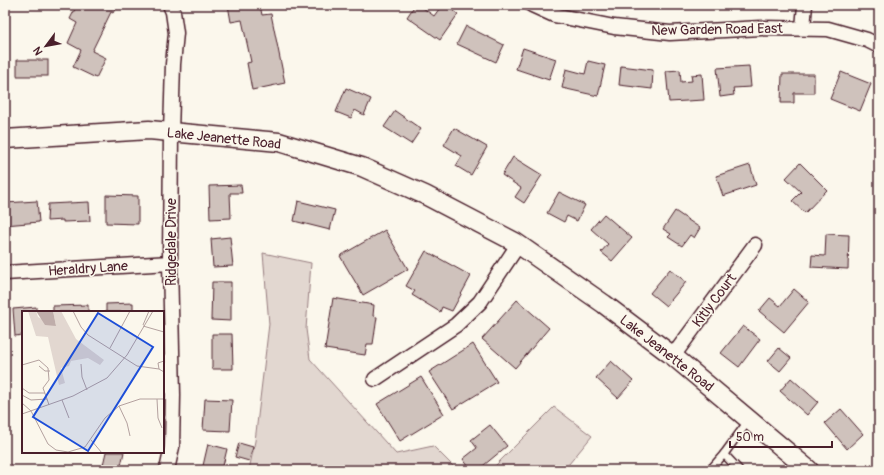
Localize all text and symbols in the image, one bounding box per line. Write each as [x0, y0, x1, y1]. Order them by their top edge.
street label: New Garden Road East [651, 20, 783, 39]
north arrow [26, 26, 66, 66]
text: N [30, 44, 45, 58]
street label: Lake Jeanette Road [166, 124, 282, 153]
street label: Ridgedale Drive [163, 198, 180, 286]
street label: Heraldry Lane [48, 257, 128, 280]
street label: Kitly Court [689, 270, 740, 330]
inset map [22, 311, 164, 453]
street label: Lake Jeanette Road [616, 311, 717, 396]
scale bar [730, 423, 832, 449]
text: 50 m [736, 430, 764, 445]

